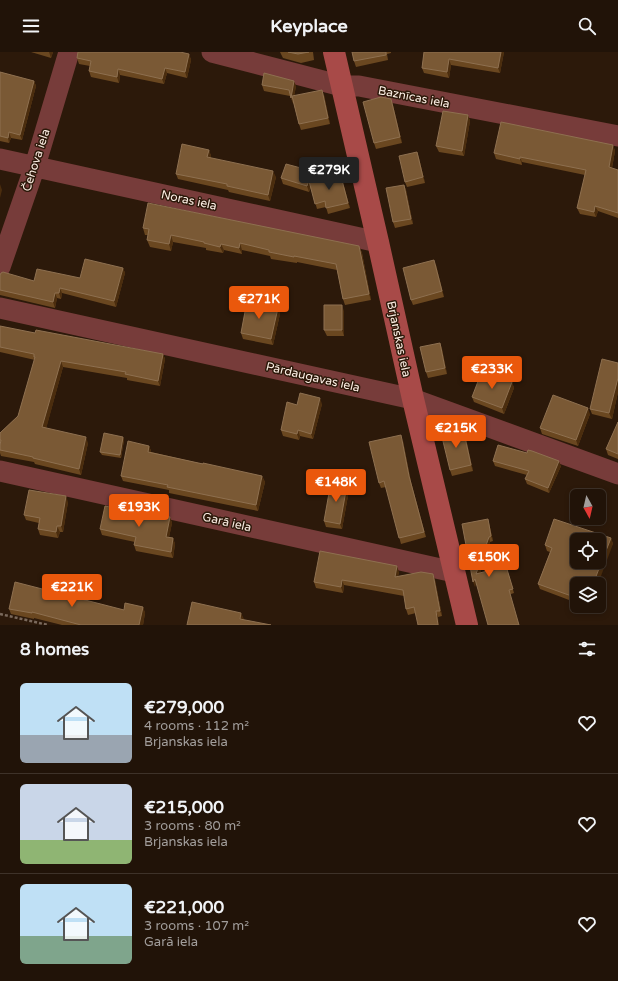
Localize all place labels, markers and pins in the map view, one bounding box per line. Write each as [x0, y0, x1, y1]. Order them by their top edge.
pin: €279K [301, 157, 357, 191]
pin: €271K [231, 286, 287, 320]
pin: €233K [464, 356, 520, 390]
pin: €215K [428, 415, 484, 449]
pin: €148K [308, 469, 364, 503]
pin: €193K [111, 494, 167, 528]
pin: €150K [461, 544, 517, 578]
pin: €221K [44, 574, 100, 608]

